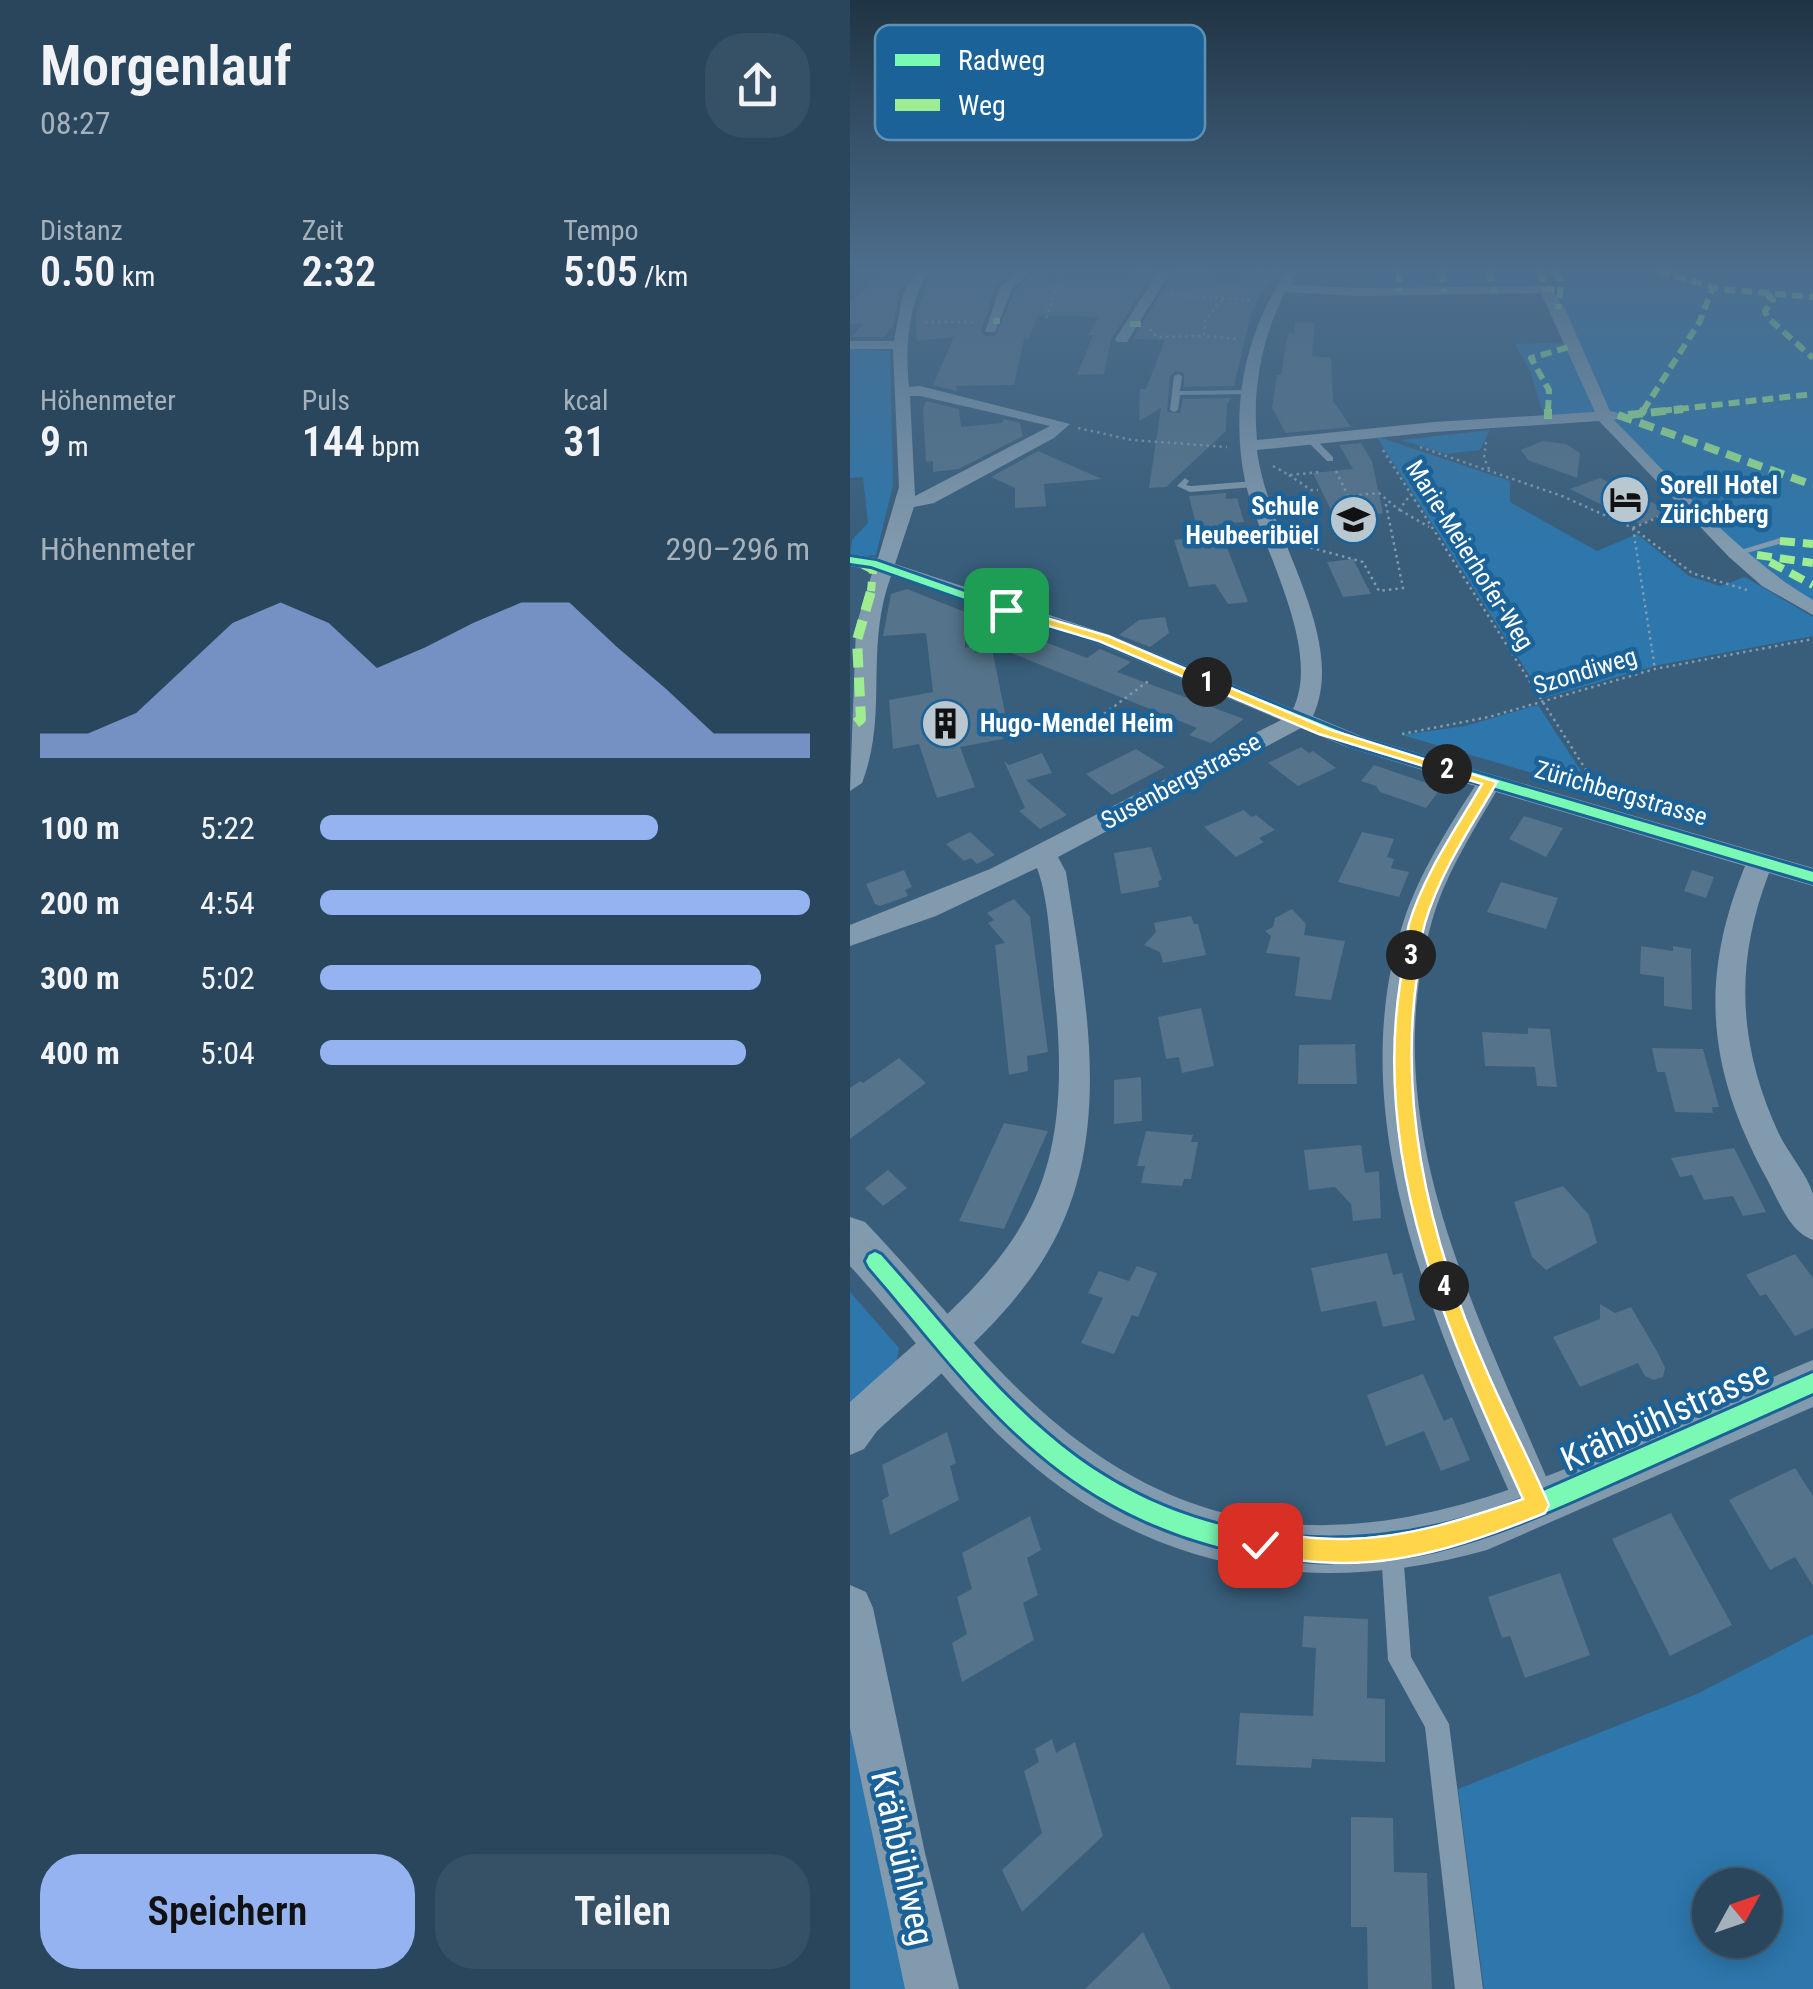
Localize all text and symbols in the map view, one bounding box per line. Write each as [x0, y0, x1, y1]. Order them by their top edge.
legend [875, 25, 1205, 140]
button: share [705, 33, 810, 138]
text: Morgenlauf [40, 34, 292, 98]
text: Radweg [958, 44, 1045, 77]
text: Weg [958, 89, 1006, 122]
text: 08:27 [40, 104, 111, 142]
text: Distanz [40, 214, 123, 247]
text: Zeit [302, 214, 344, 247]
text: Tempo [563, 214, 639, 247]
text: 0.50 [40, 247, 115, 296]
text: 2:32 [302, 247, 376, 296]
text: 5:05 [563, 247, 638, 296]
text: km [115, 260, 155, 293]
text: /km [638, 260, 688, 293]
text: Höhenmeter [40, 384, 176, 417]
text: Puls [302, 384, 350, 417]
text: kcal [563, 384, 608, 417]
text: 9 [40, 417, 61, 466]
text: 144 [302, 417, 365, 466]
text: 31 [563, 417, 606, 466]
text: m [61, 430, 89, 463]
text: bpm [365, 430, 420, 463]
street label: Marie-Meierhofer-Weg [1400, 455, 1540, 655]
place label: Sorell Hotel Zürichberg [1660, 471, 1778, 529]
hotel icon: Sorell Hotel Zürichberg [1599, 473, 1651, 525]
place label: Schule Heubeeribüel [1186, 492, 1319, 550]
school or university icon: Schule Heubeeribüel [1328, 494, 1380, 546]
text: Höhenmeter [40, 530, 195, 568]
text: 290–296 m [665, 530, 810, 568]
pin [964, 568, 1049, 653]
icon: arrive [979, 583, 1034, 638]
street label: Szondiweg [1530, 642, 1640, 700]
pin: 1 [1182, 657, 1232, 707]
text: 1 [1200, 665, 1214, 698]
building icon: Hugo-Mendel Heim [919, 697, 971, 749]
place label: Hugo-Mendel Heim [980, 709, 1173, 738]
street label: Susenbergstrasse [1096, 727, 1266, 835]
pin: 2 [1422, 744, 1472, 794]
text: 2 [1440, 752, 1454, 785]
street label: Zürichbergstrasse [1531, 755, 1711, 831]
text: 100 m [40, 809, 120, 847]
text: 5:22 [200, 809, 255, 847]
text: 200 m [40, 884, 120, 922]
text: 4:54 [200, 884, 255, 922]
pin: 3 [1386, 930, 1436, 980]
text: 3 [1404, 938, 1418, 971]
text: 300 m [40, 959, 120, 997]
text: 5:02 [200, 959, 255, 997]
text: 400 m [40, 1034, 120, 1072]
text: 5:04 [200, 1034, 255, 1072]
pin: 4 [1419, 1261, 1469, 1311]
text: 4 [1437, 1269, 1451, 1302]
street label: Krähbühlstrasse [1555, 1352, 1775, 1480]
pin [1218, 1503, 1303, 1588]
icon: check [1233, 1518, 1288, 1573]
street label: Krähbühlweg [862, 1767, 942, 1949]
button: Speichern [40, 1854, 415, 1969]
button: Teilen [435, 1854, 810, 1969]
north arrow [1692, 1868, 1782, 1958]
map controls [1692, 1868, 1782, 1958]

